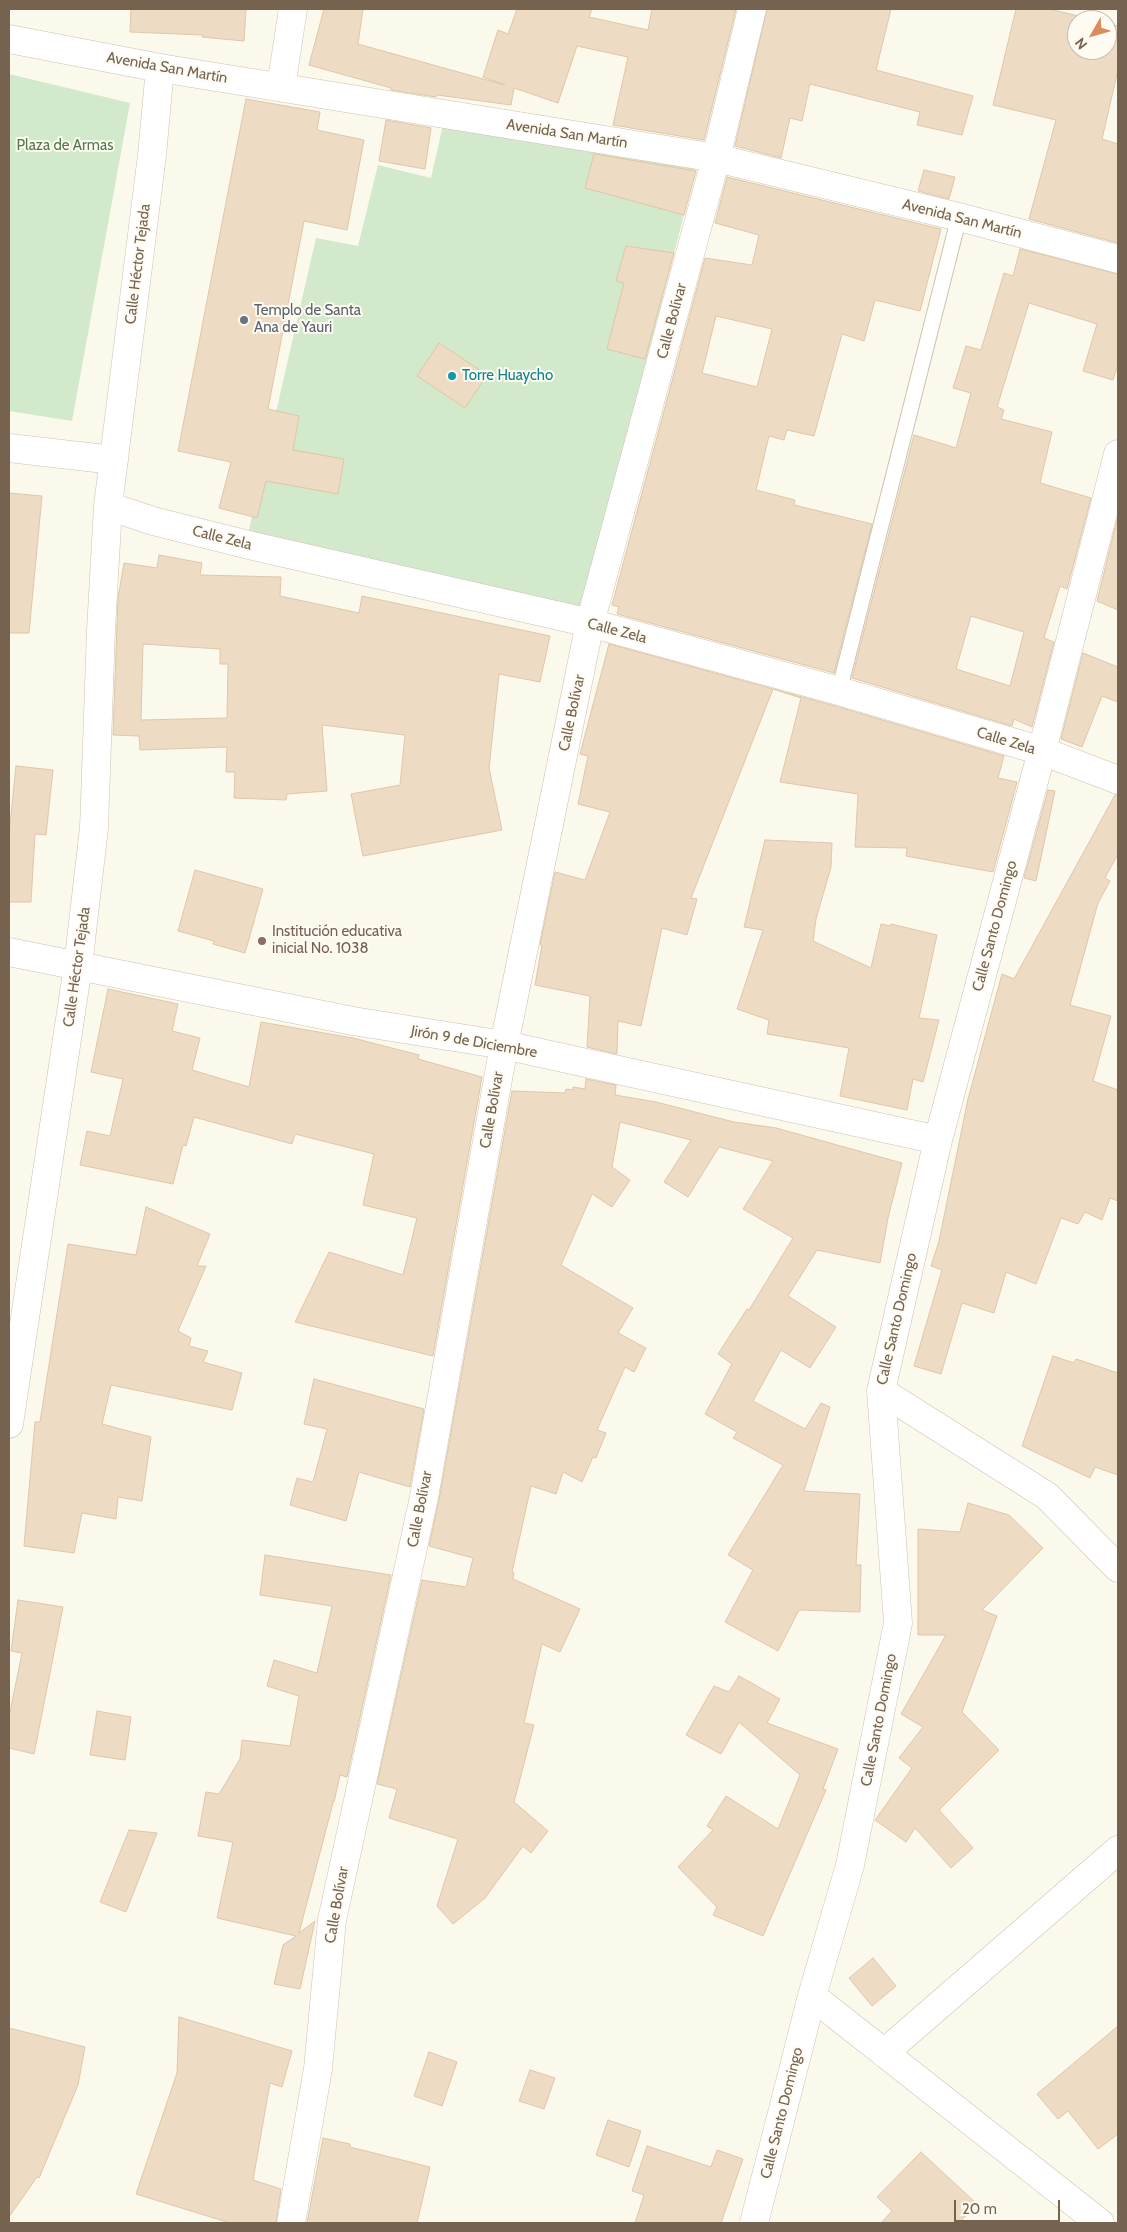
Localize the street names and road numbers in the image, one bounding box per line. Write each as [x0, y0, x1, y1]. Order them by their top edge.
street label: Avenida San Martín [105, 49, 229, 87]
street label: Avenida San Martín [505, 116, 629, 152]
street label: Avenida San Martín [900, 195, 1024, 243]
street label: Calle Héctor Tejada [122, 203, 154, 325]
street label: Calle Bolívar [653, 281, 691, 361]
street label: Calle Zela [190, 522, 254, 554]
street label: Calle Zela [585, 614, 649, 648]
street label: Calle Bolívar [555, 673, 589, 753]
street label: Calle Zela [974, 724, 1038, 758]
street label: Calle Santo Domingo [969, 859, 1021, 993]
street label: Calle Héctor Tejada [60, 906, 94, 1028]
street label: Jirón 9 de Diciembre [409, 1022, 539, 1062]
street label: Calle Bolívar [476, 1070, 508, 1150]
street label: Calle Santo Domingo [873, 1251, 921, 1387]
street label: Calle Bolívar [404, 1469, 436, 1549]
street label: Calle Santo Domingo [857, 1652, 901, 1788]
street label: Calle Bolívar [321, 1865, 353, 1945]
street label: Calle Santo Domingo [757, 2045, 807, 2181]

